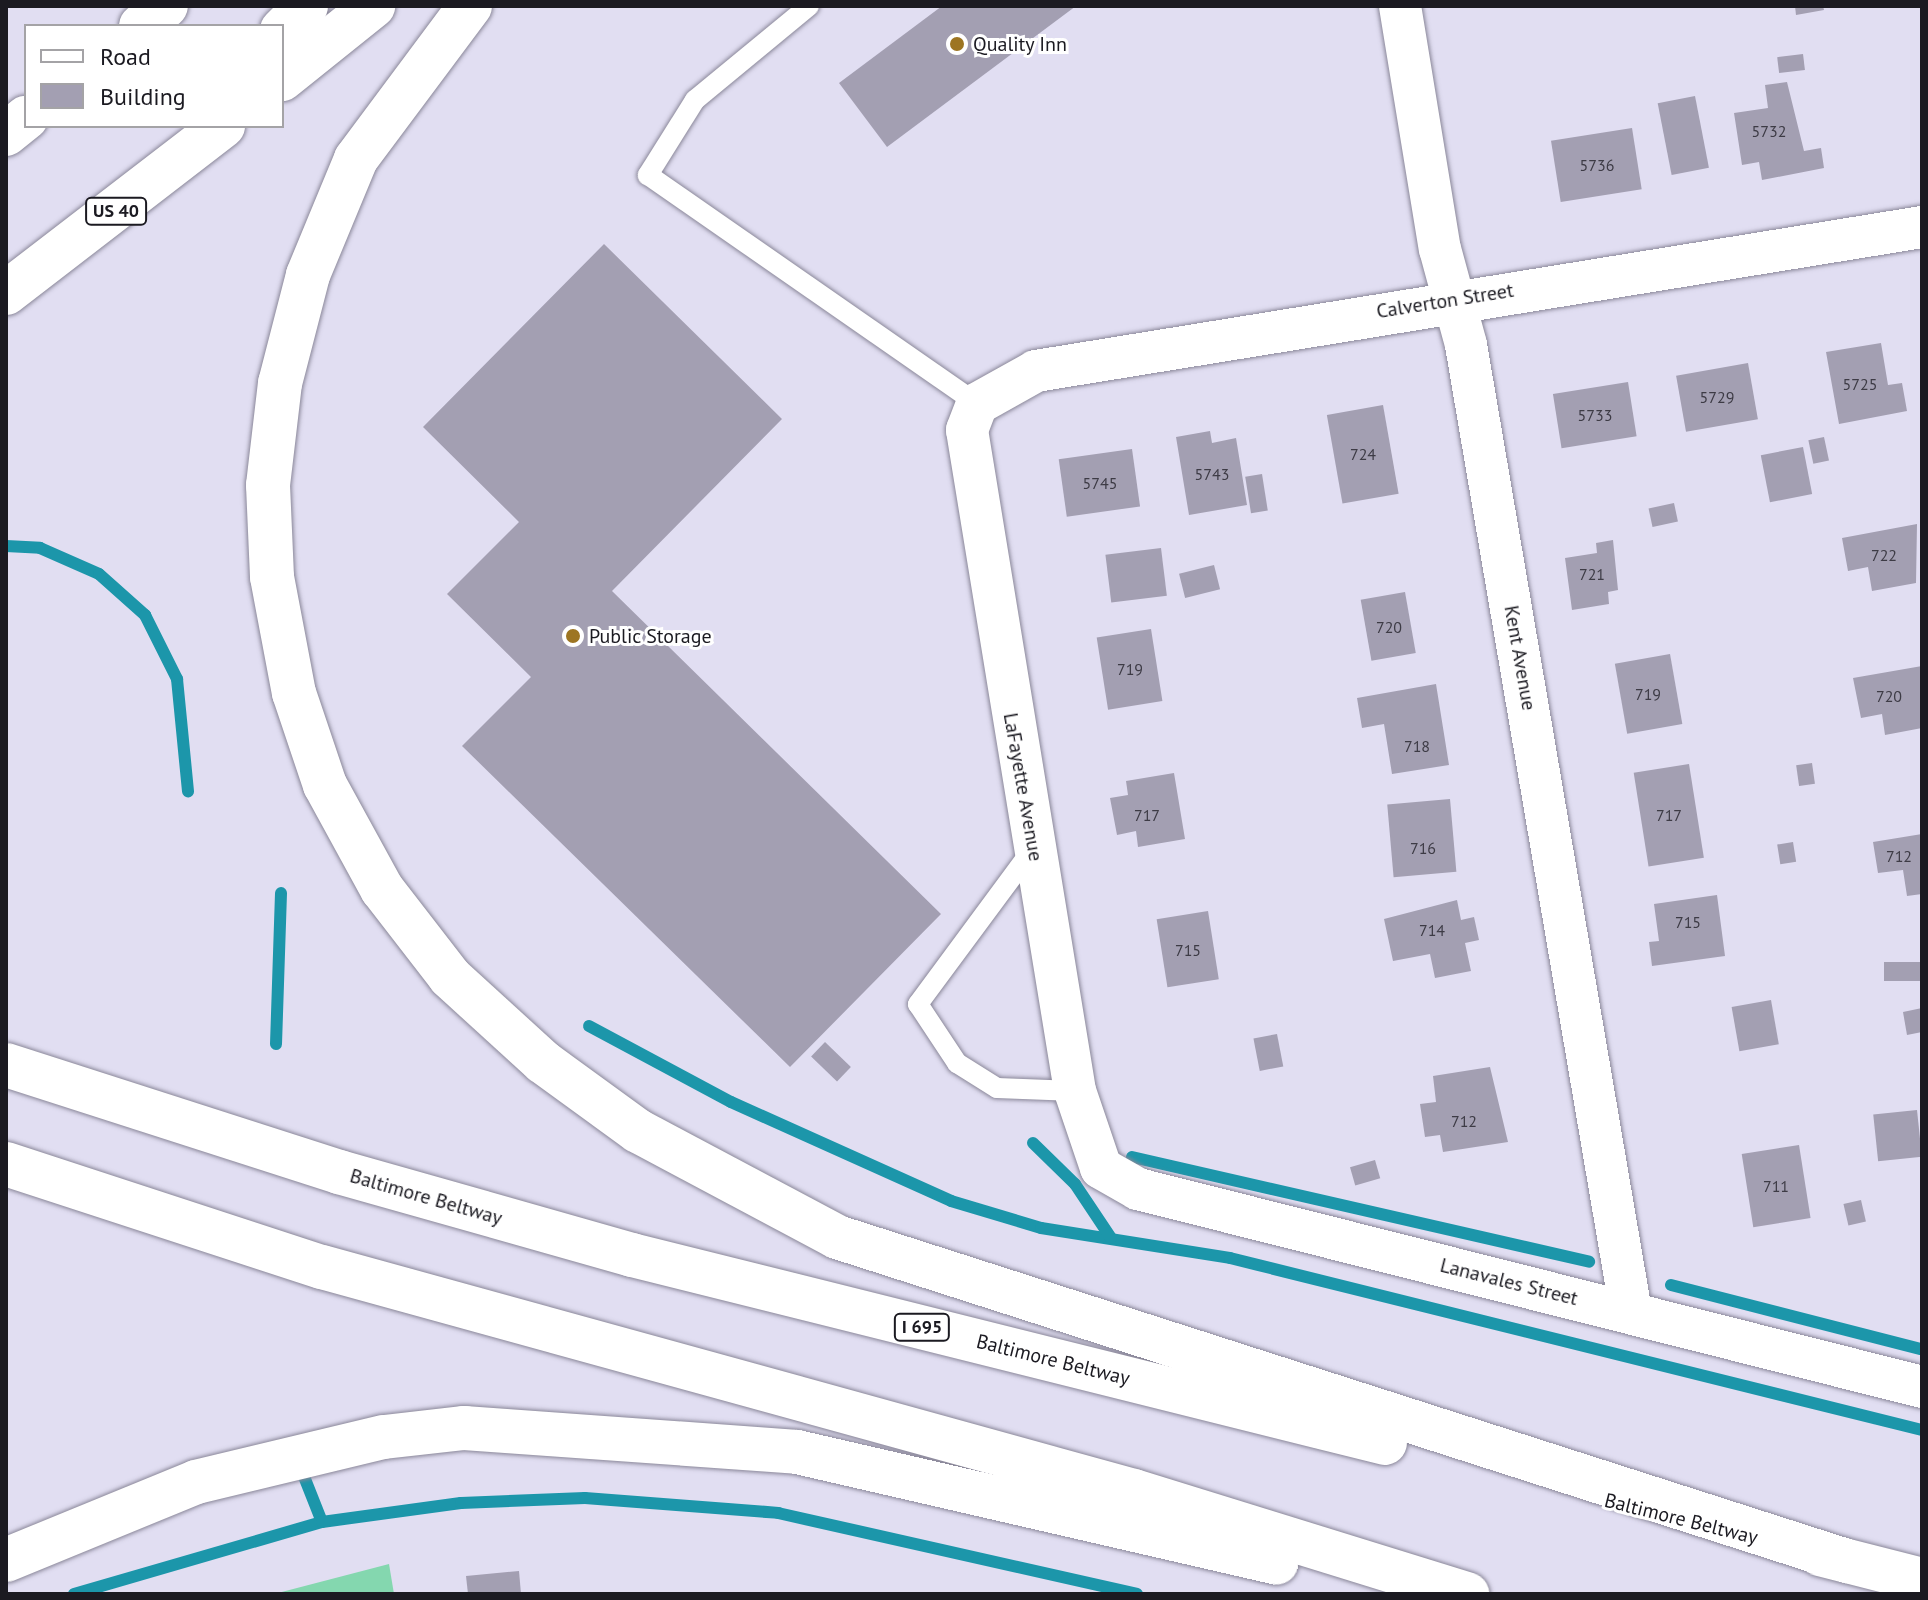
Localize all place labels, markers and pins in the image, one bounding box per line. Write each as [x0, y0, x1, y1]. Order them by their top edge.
place label: Quality Inn [973, 32, 1068, 56]
marker: Quality Inn [948, 35, 966, 53]
place label: Public Storage [589, 624, 712, 648]
marker: Public Storage [564, 627, 582, 645]

